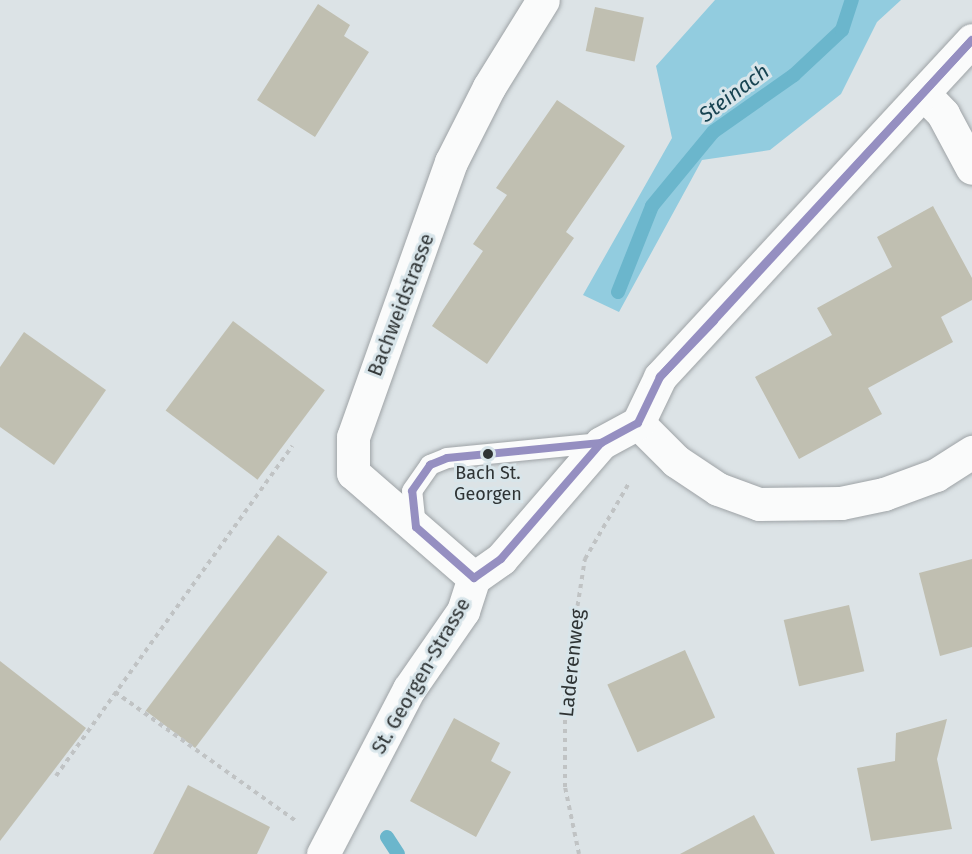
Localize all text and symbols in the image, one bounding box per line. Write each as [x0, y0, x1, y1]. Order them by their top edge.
water label: Steinach [694, 58, 774, 128]
street label: Bachweidstrasse [363, 230, 439, 380]
marker: Bach St. Georgen [482, 448, 494, 460]
place label: Bach St. Georgen [454, 463, 522, 506]
street label: St. Georgen-Strasse [367, 594, 475, 758]
street label: Laderenweg [554, 608, 590, 718]

